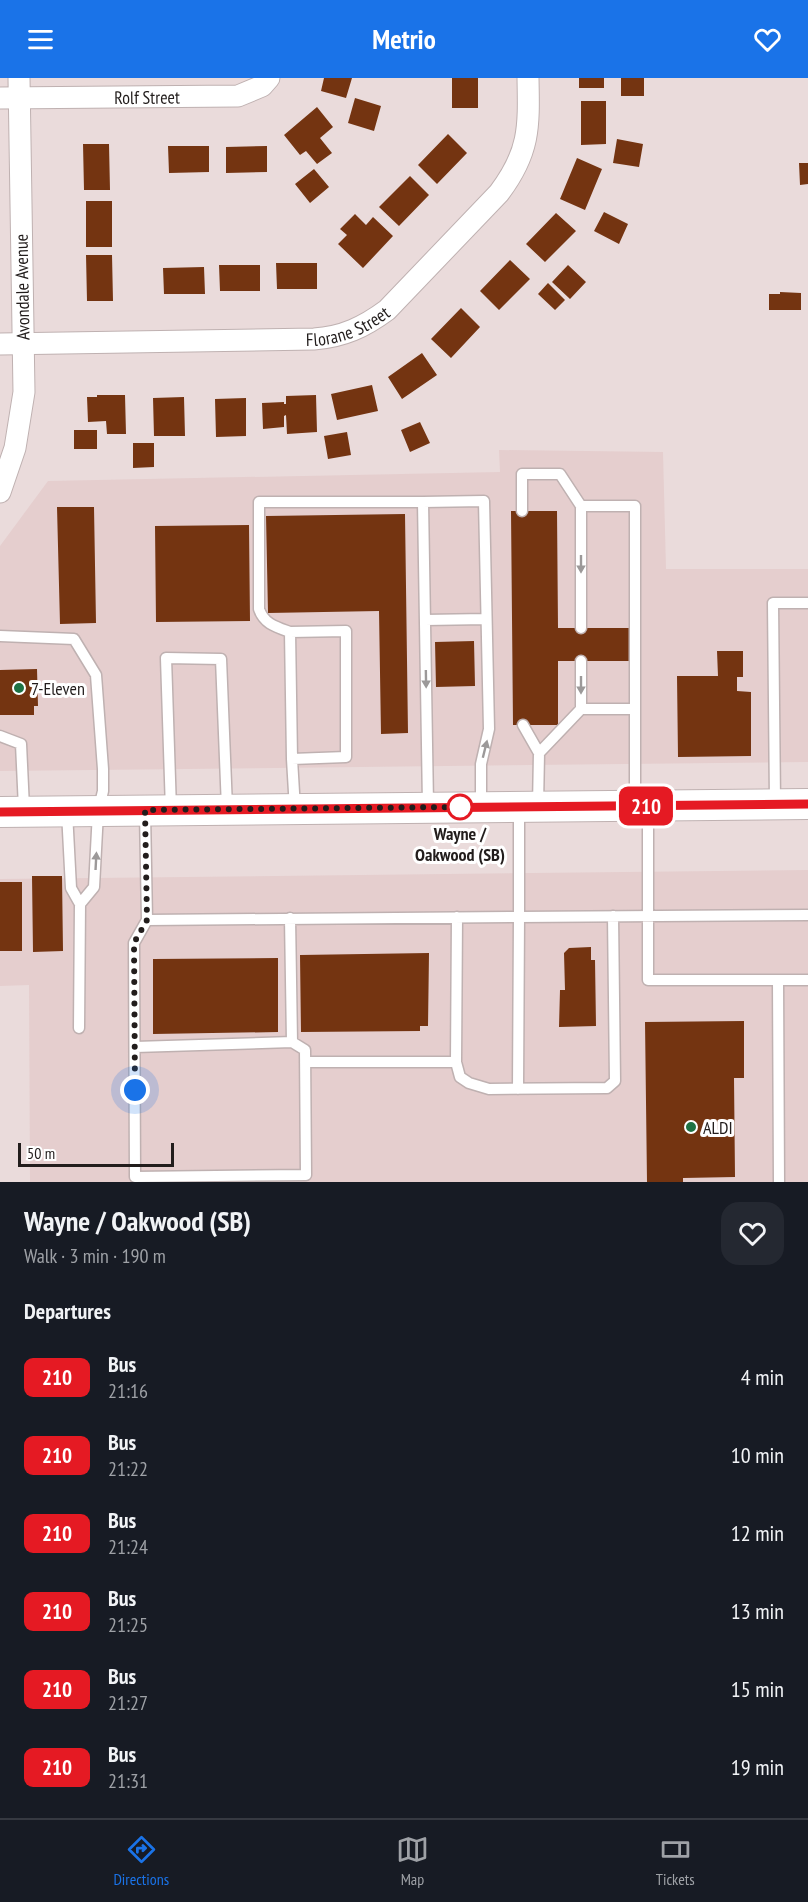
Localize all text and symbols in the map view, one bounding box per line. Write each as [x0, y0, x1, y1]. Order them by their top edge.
text: Metrio [372, 22, 436, 56]
icon: menu [24, 23, 57, 56]
icon: heart [751, 23, 784, 56]
street label: Rolf Street [114, 85, 180, 109]
street label: Avondale Avenue [10, 234, 34, 340]
street label: Florane Street [306, 301, 394, 351]
one-way arrow [576, 555, 586, 574]
one-way arrow [422, 669, 431, 688]
one-way arrow [576, 676, 586, 695]
place label: 7-Eleven [31, 677, 85, 700]
marker: 7-Eleven [12, 681, 26, 695]
one-way arrow [480, 740, 490, 758]
line badge: 210 [612, 786, 680, 826]
text: 210 [631, 793, 661, 820]
marker: Wayne / Oakwood (SB) [447, 794, 473, 820]
place label: Wayne / Oakwood (SB) [415, 822, 505, 866]
one-way arrow [92, 851, 101, 870]
your location [120, 1075, 150, 1105]
place label: ALDI [703, 1116, 733, 1139]
marker: ALDI [684, 1120, 698, 1134]
scale bar [18, 1140, 174, 1168]
text: 50 m [27, 1143, 55, 1163]
text: Wayne / Oakwood (SB) [24, 1202, 251, 1239]
button: heart [721, 1202, 784, 1265]
text: Walk · 3 min · 190 m [24, 1243, 166, 1269]
text: Departures [24, 1297, 111, 1325]
text: Bus [108, 1350, 136, 1378]
text: 4 min [741, 1363, 784, 1391]
text: 210 [42, 1364, 72, 1391]
text: 21:16 [108, 1378, 148, 1404]
text: Bus [108, 1428, 136, 1456]
text: 10 min [731, 1441, 784, 1469]
text: 210 [42, 1442, 72, 1469]
text: 21:22 [108, 1456, 148, 1482]
text: Bus [108, 1506, 136, 1534]
text: 12 min [731, 1519, 784, 1547]
text: 210 [42, 1520, 72, 1547]
text: 21:24 [108, 1534, 148, 1560]
text: Bus [108, 1584, 136, 1612]
text: 13 min [731, 1597, 784, 1625]
text: 210 [42, 1598, 72, 1625]
text: 21:25 [108, 1612, 148, 1638]
text: Bus [108, 1662, 136, 1690]
text: 15 min [731, 1675, 784, 1703]
text: 210 [42, 1676, 72, 1703]
text: 21:27 [108, 1690, 148, 1716]
text: Bus [108, 1740, 136, 1768]
text: 19 min [731, 1753, 784, 1781]
text: 210 [42, 1754, 72, 1781]
text: 21:31 [108, 1768, 148, 1794]
tab: Directions [113, 1833, 169, 1889]
tab: Map [396, 1833, 429, 1889]
tab: Tickets [656, 1833, 695, 1889]

